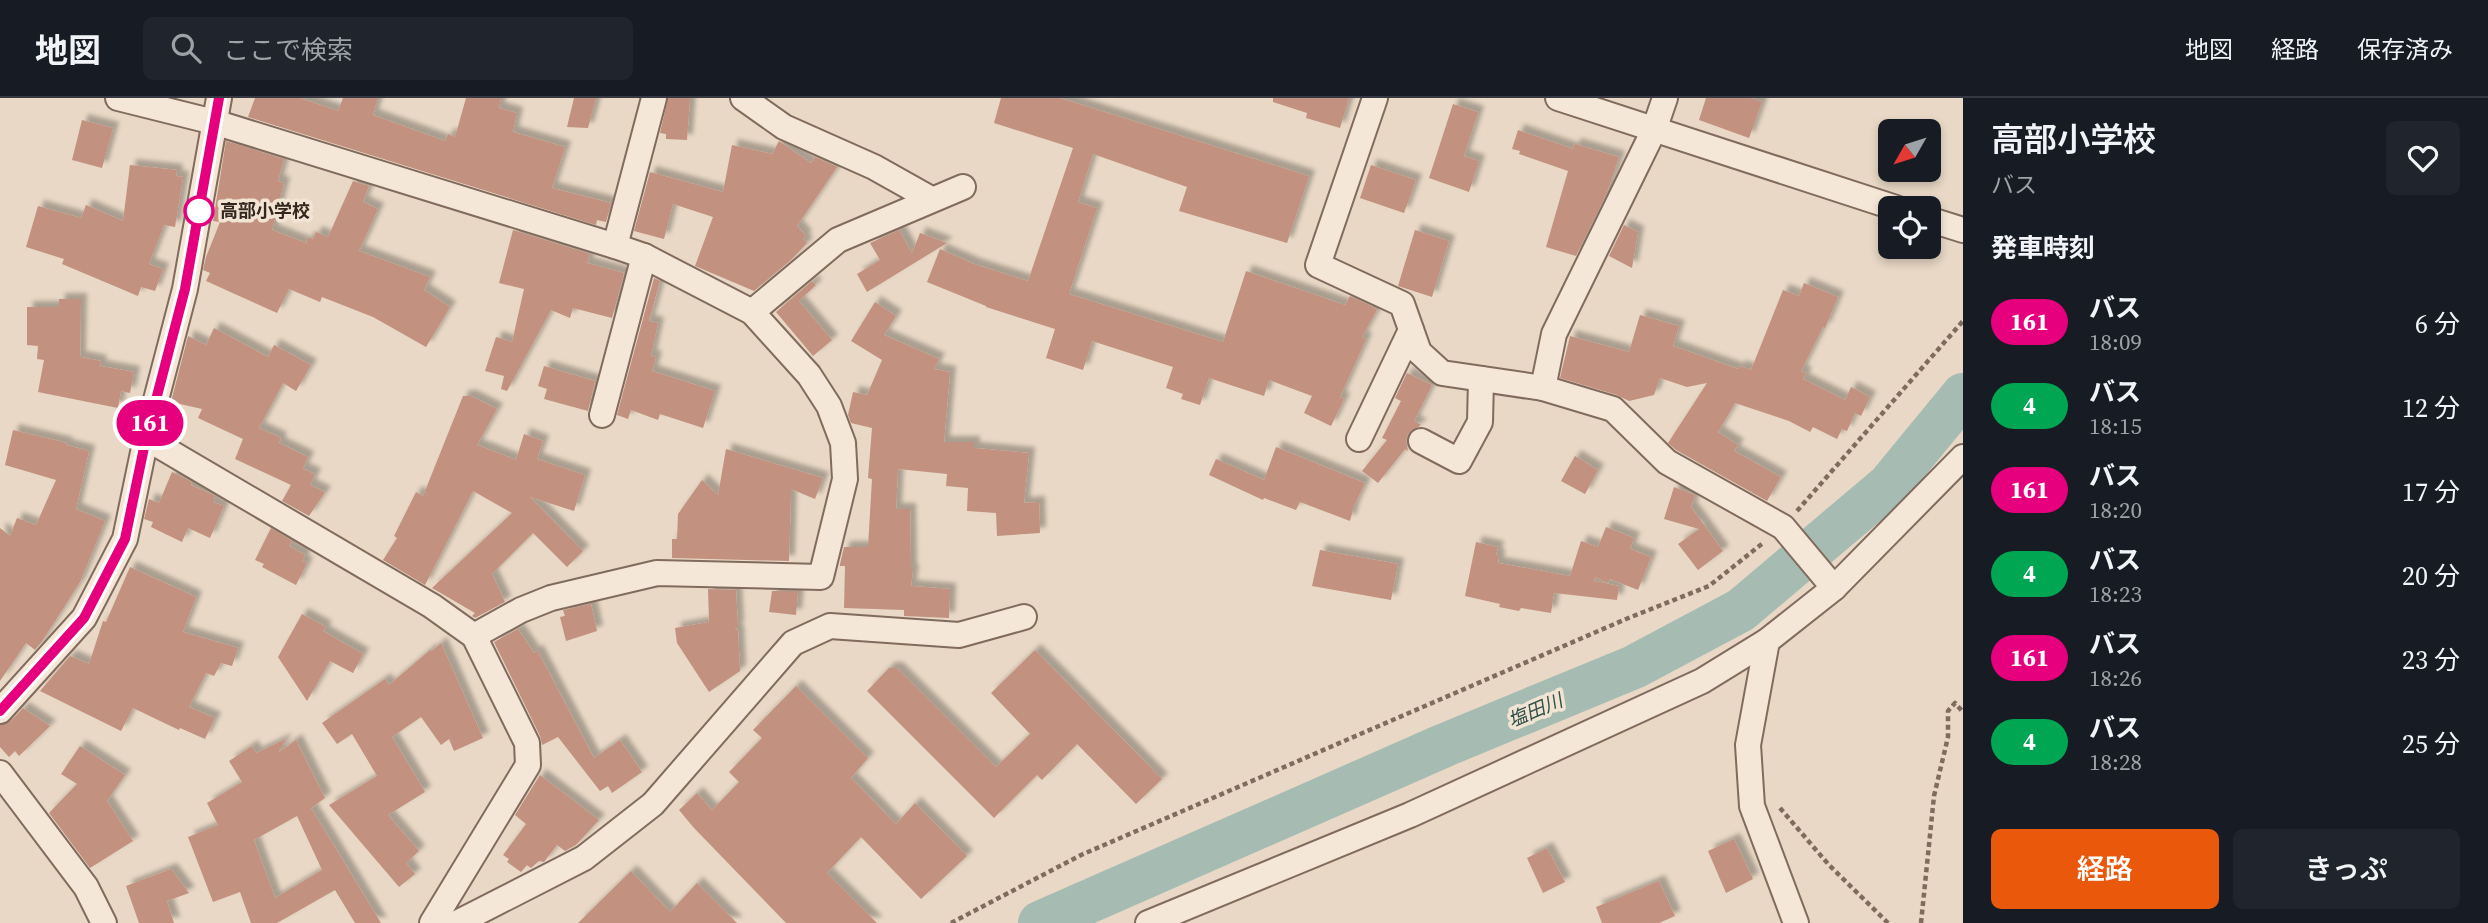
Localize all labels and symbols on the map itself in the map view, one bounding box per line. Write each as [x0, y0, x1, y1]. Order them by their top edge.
north arrow [1878, 119, 1941, 182]
marker: 高部小学校 [184, 196, 214, 226]
place label: 高部小学校 [220, 198, 310, 223]
line badge: 161 [110, 400, 190, 446]
water label: 塩田川 [1504, 686, 1568, 733]

